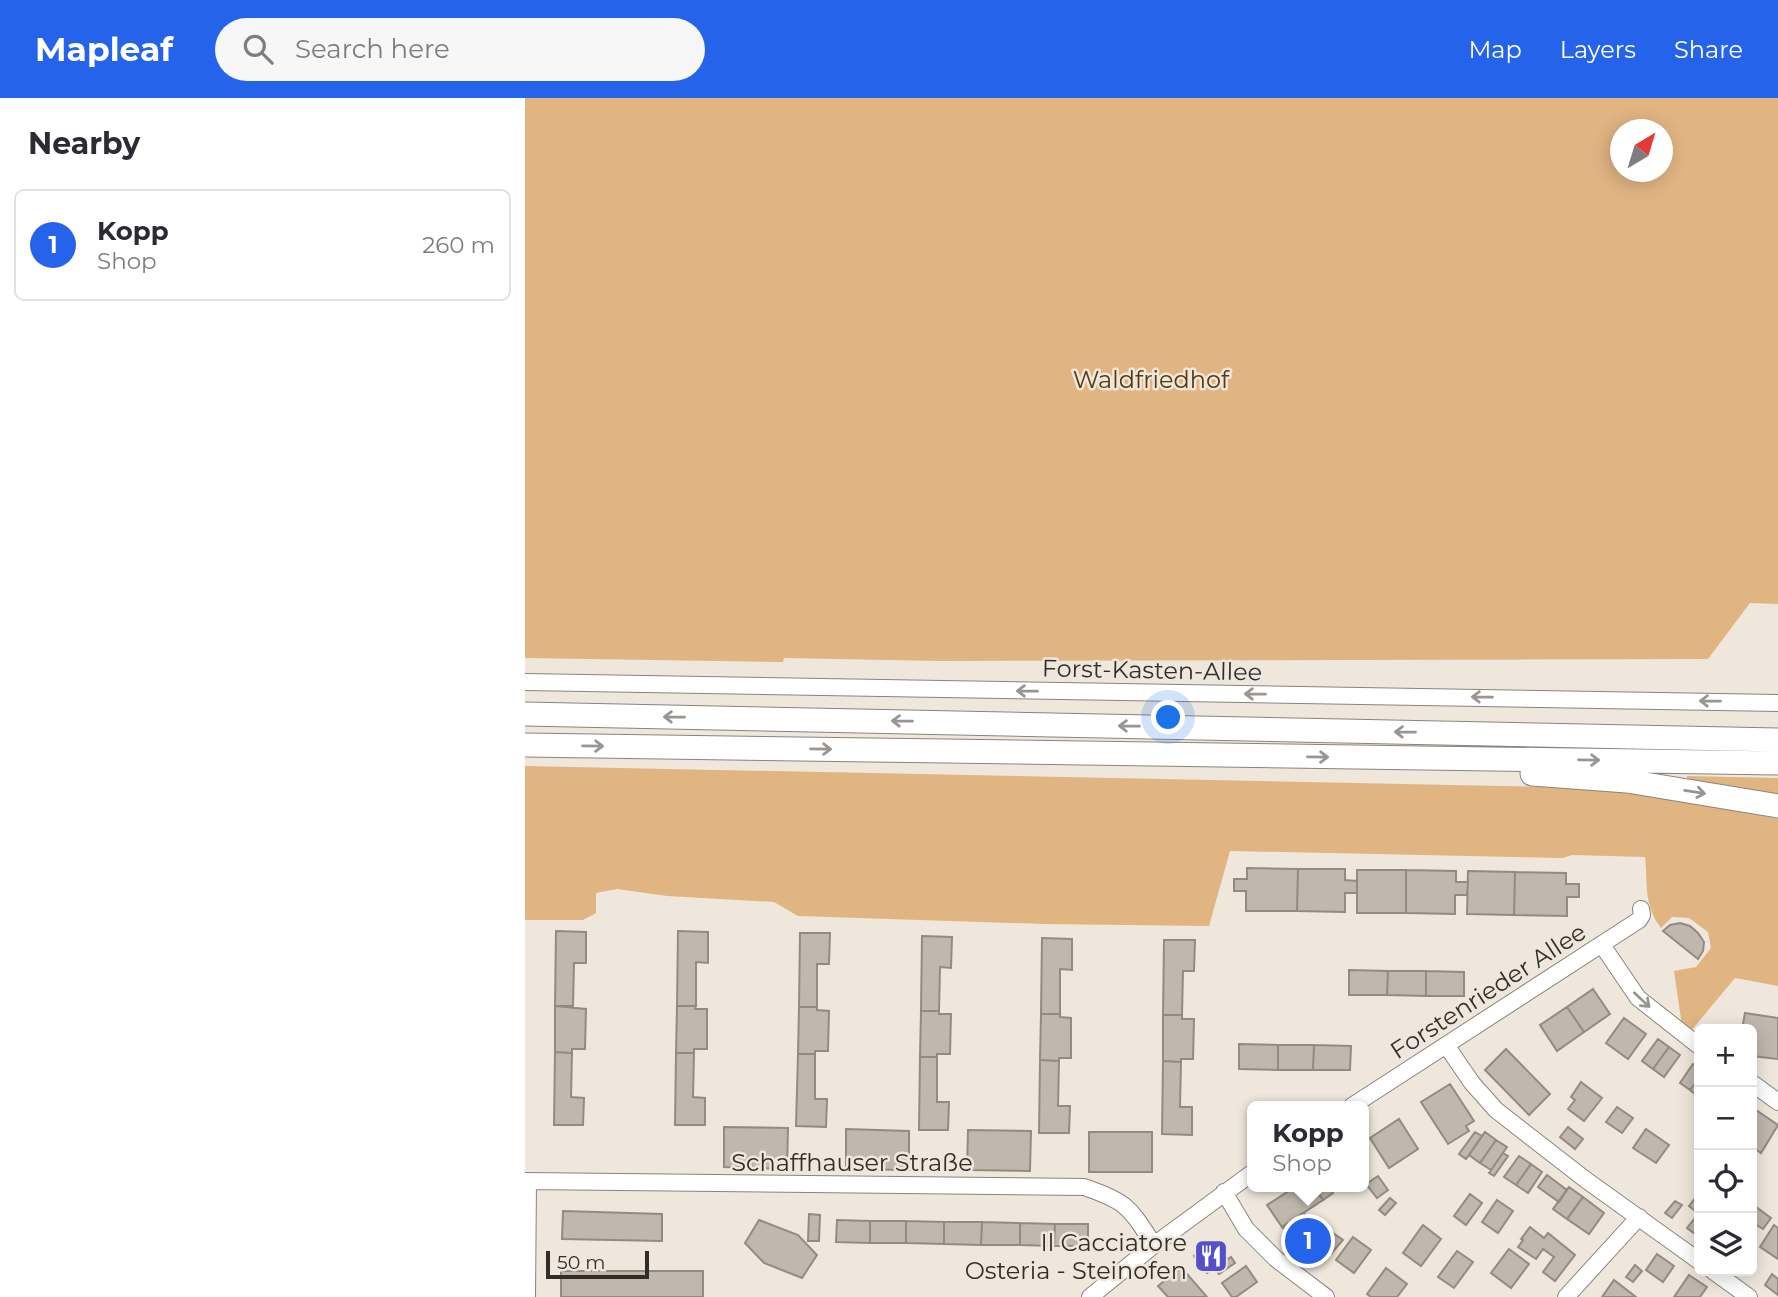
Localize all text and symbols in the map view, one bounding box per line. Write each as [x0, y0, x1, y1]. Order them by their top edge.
search box [215, 18, 705, 81]
text: Mapleaf [35, 29, 173, 69]
icon: search [239, 30, 277, 68]
text: Search here [295, 33, 450, 65]
text: Map [1468, 35, 1522, 64]
text: Layers [1560, 35, 1636, 64]
text: Share [1674, 35, 1743, 64]
north arrow [1610, 119, 1673, 182]
text: Nearby [28, 125, 140, 162]
text: Kopp [97, 215, 169, 247]
text: 1 [48, 231, 58, 259]
text: 260 m [422, 231, 495, 259]
text: Shop [97, 247, 157, 275]
park label: Waldfriedhof [1073, 365, 1230, 394]
street label: Forst-Kasten-Allee [1042, 654, 1262, 686]
one-way arrow [1016, 684, 1039, 697]
one-way arrow [1244, 687, 1267, 701]
one-way arrow [1471, 691, 1494, 704]
one-way arrow [1699, 694, 1722, 708]
your location [1151, 700, 1185, 734]
one-way arrow [663, 710, 686, 724]
one-way arrow [890, 714, 913, 728]
one-way arrow [1118, 719, 1141, 733]
one-way arrow [1394, 726, 1417, 739]
one-way arrow [581, 739, 604, 752]
one-way arrow [809, 742, 832, 755]
one-way arrow [1306, 750, 1329, 763]
one-way arrow [1577, 754, 1600, 767]
one-way arrow [1683, 786, 1706, 799]
street label: Forstenrieder Allee [1385, 917, 1591, 1065]
one-way arrow [1633, 992, 1651, 1008]
map controls [1694, 1024, 1757, 1276]
button: + [1694, 1024, 1757, 1087]
button: − [1694, 1087, 1757, 1150]
popup [1247, 1101, 1369, 1192]
text: Kopp [1272, 1117, 1344, 1149]
street label: Schaffhauser Straße [731, 1148, 973, 1177]
text: Shop [1272, 1149, 1332, 1177]
button: locate [1694, 1150, 1757, 1213]
button: layers [1694, 1213, 1757, 1276]
pin: 1 [1285, 1215, 1331, 1267]
place label: Il Cacciatore Osteria - Steinofen [965, 1228, 1187, 1285]
restaurant icon: Il Cacciatore Osteria - Steinofen [1192, 1237, 1230, 1275]
scale bar [546, 1248, 649, 1280]
text: 50 m [557, 1251, 605, 1274]

